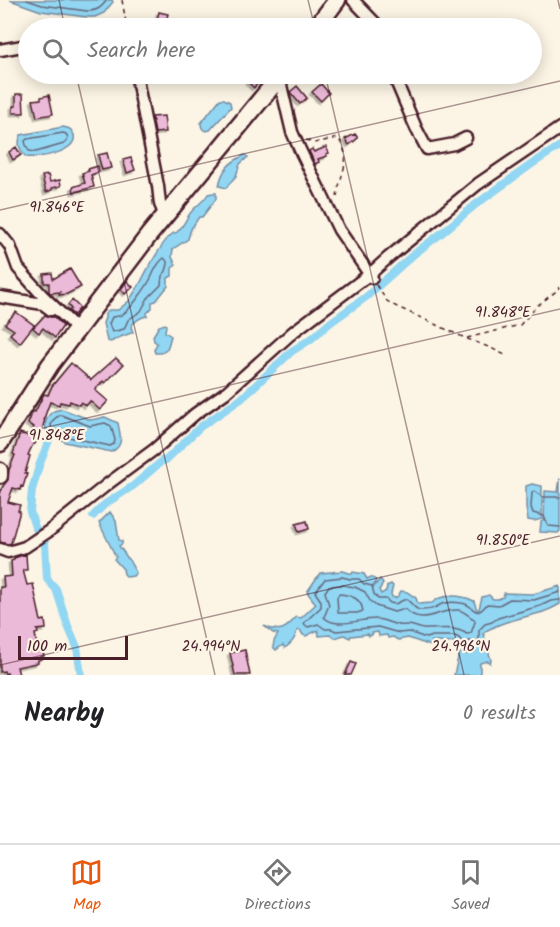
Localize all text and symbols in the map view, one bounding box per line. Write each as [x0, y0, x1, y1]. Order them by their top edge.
search box [18, 18, 542, 84]
text: Search here [87, 34, 195, 69]
icon: search [39, 35, 72, 68]
text: 91.846°E [29, 196, 86, 220]
text: 91.848°E [475, 301, 532, 325]
text: 91.848°E [29, 424, 86, 448]
text: 91.850°E [476, 529, 531, 553]
scale bar [18, 633, 128, 660]
text: 100 m [27, 634, 67, 659]
text: 24.994°N [182, 635, 240, 659]
text: 24.996°N [432, 635, 490, 659]
text: Nearby [24, 693, 104, 735]
text: 0 results [463, 698, 536, 730]
tab: Map [70, 856, 103, 917]
tab: Directions [244, 856, 311, 917]
tab: Saved [452, 856, 490, 917]

